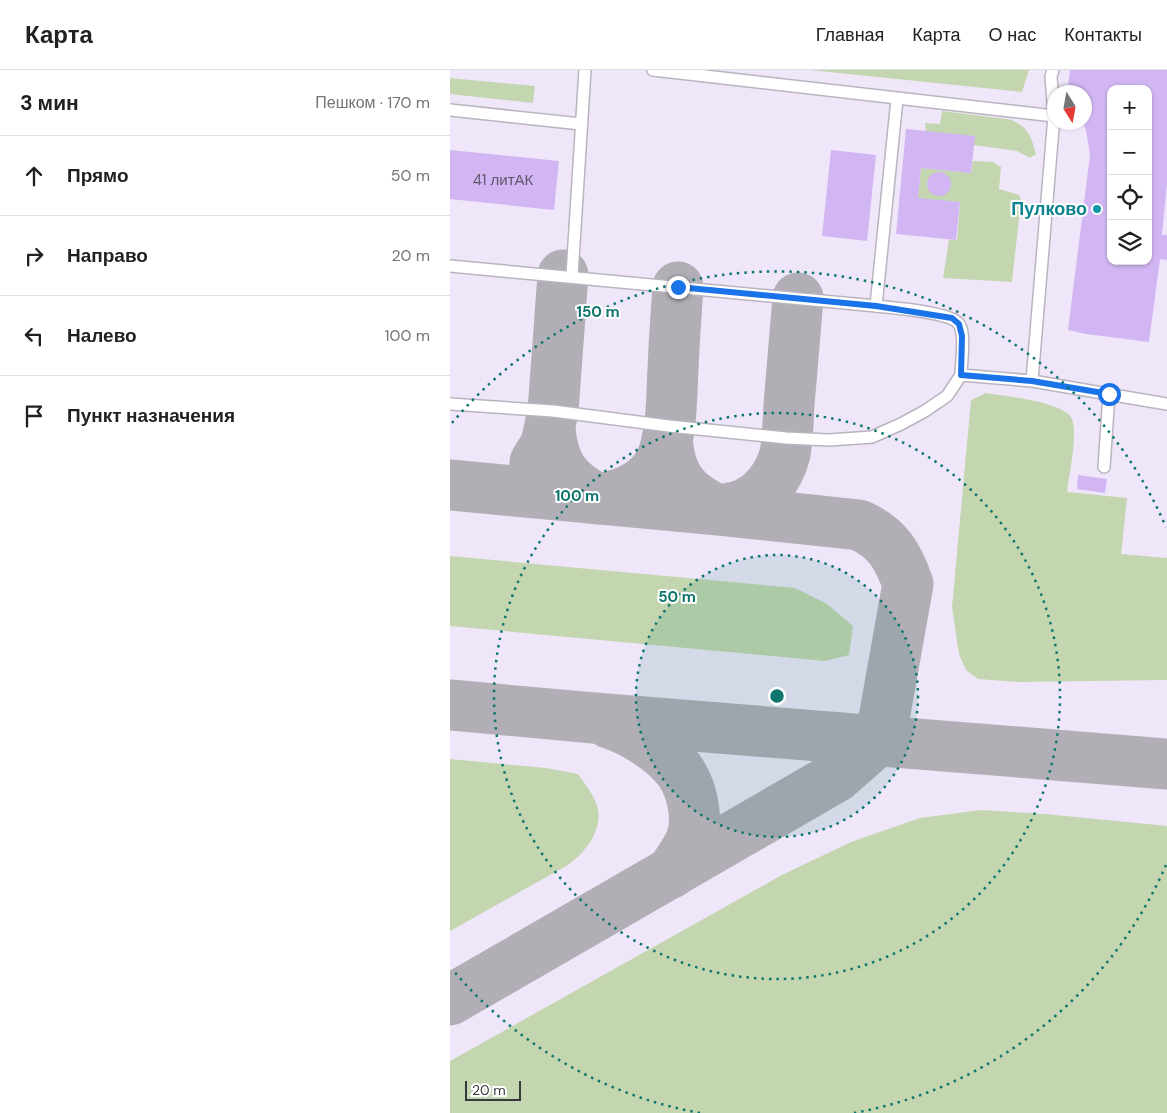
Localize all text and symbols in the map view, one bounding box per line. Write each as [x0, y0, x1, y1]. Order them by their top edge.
text: Карта [25, 19, 93, 50]
text: Главная [816, 23, 884, 47]
text: Карта [912, 23, 961, 47]
text: О нас [989, 23, 1036, 47]
text: Контакты [1064, 23, 1142, 47]
north arrow [1047, 85, 1092, 130]
map controls [1107, 85, 1152, 265]
button: + [1107, 85, 1152, 130]
text: 3 мин [20, 89, 79, 117]
text: Пешком · 170 m [315, 92, 430, 113]
button: − [1107, 130, 1152, 175]
icon: ahead [20, 162, 48, 190]
text: Прямо [67, 163, 129, 188]
text: 50 m [391, 165, 430, 186]
house number: 41 литАК [473, 170, 534, 190]
button: locate [1107, 175, 1152, 220]
place label: Пулково [1011, 197, 1087, 221]
marker: Пулково [1091, 203, 1103, 215]
button: layers [1107, 220, 1152, 265]
icon: right [20, 242, 48, 270]
text: Направо [67, 243, 148, 268]
text: 20 m [391, 245, 430, 266]
route end [667, 276, 690, 299]
text: 150 m [577, 302, 620, 322]
icon: left [20, 322, 48, 350]
text: Налево [67, 323, 137, 348]
text: 100 m [385, 325, 430, 346]
route start [1098, 383, 1121, 406]
icon: arrive [20, 402, 48, 430]
text: Пункт назначения [67, 403, 235, 428]
text: 100 m [555, 486, 599, 506]
text: 50 m [658, 587, 696, 607]
centre of rings [768, 687, 786, 705]
scale bar [465, 1078, 521, 1101]
text: 20 m [472, 1081, 506, 1099]

